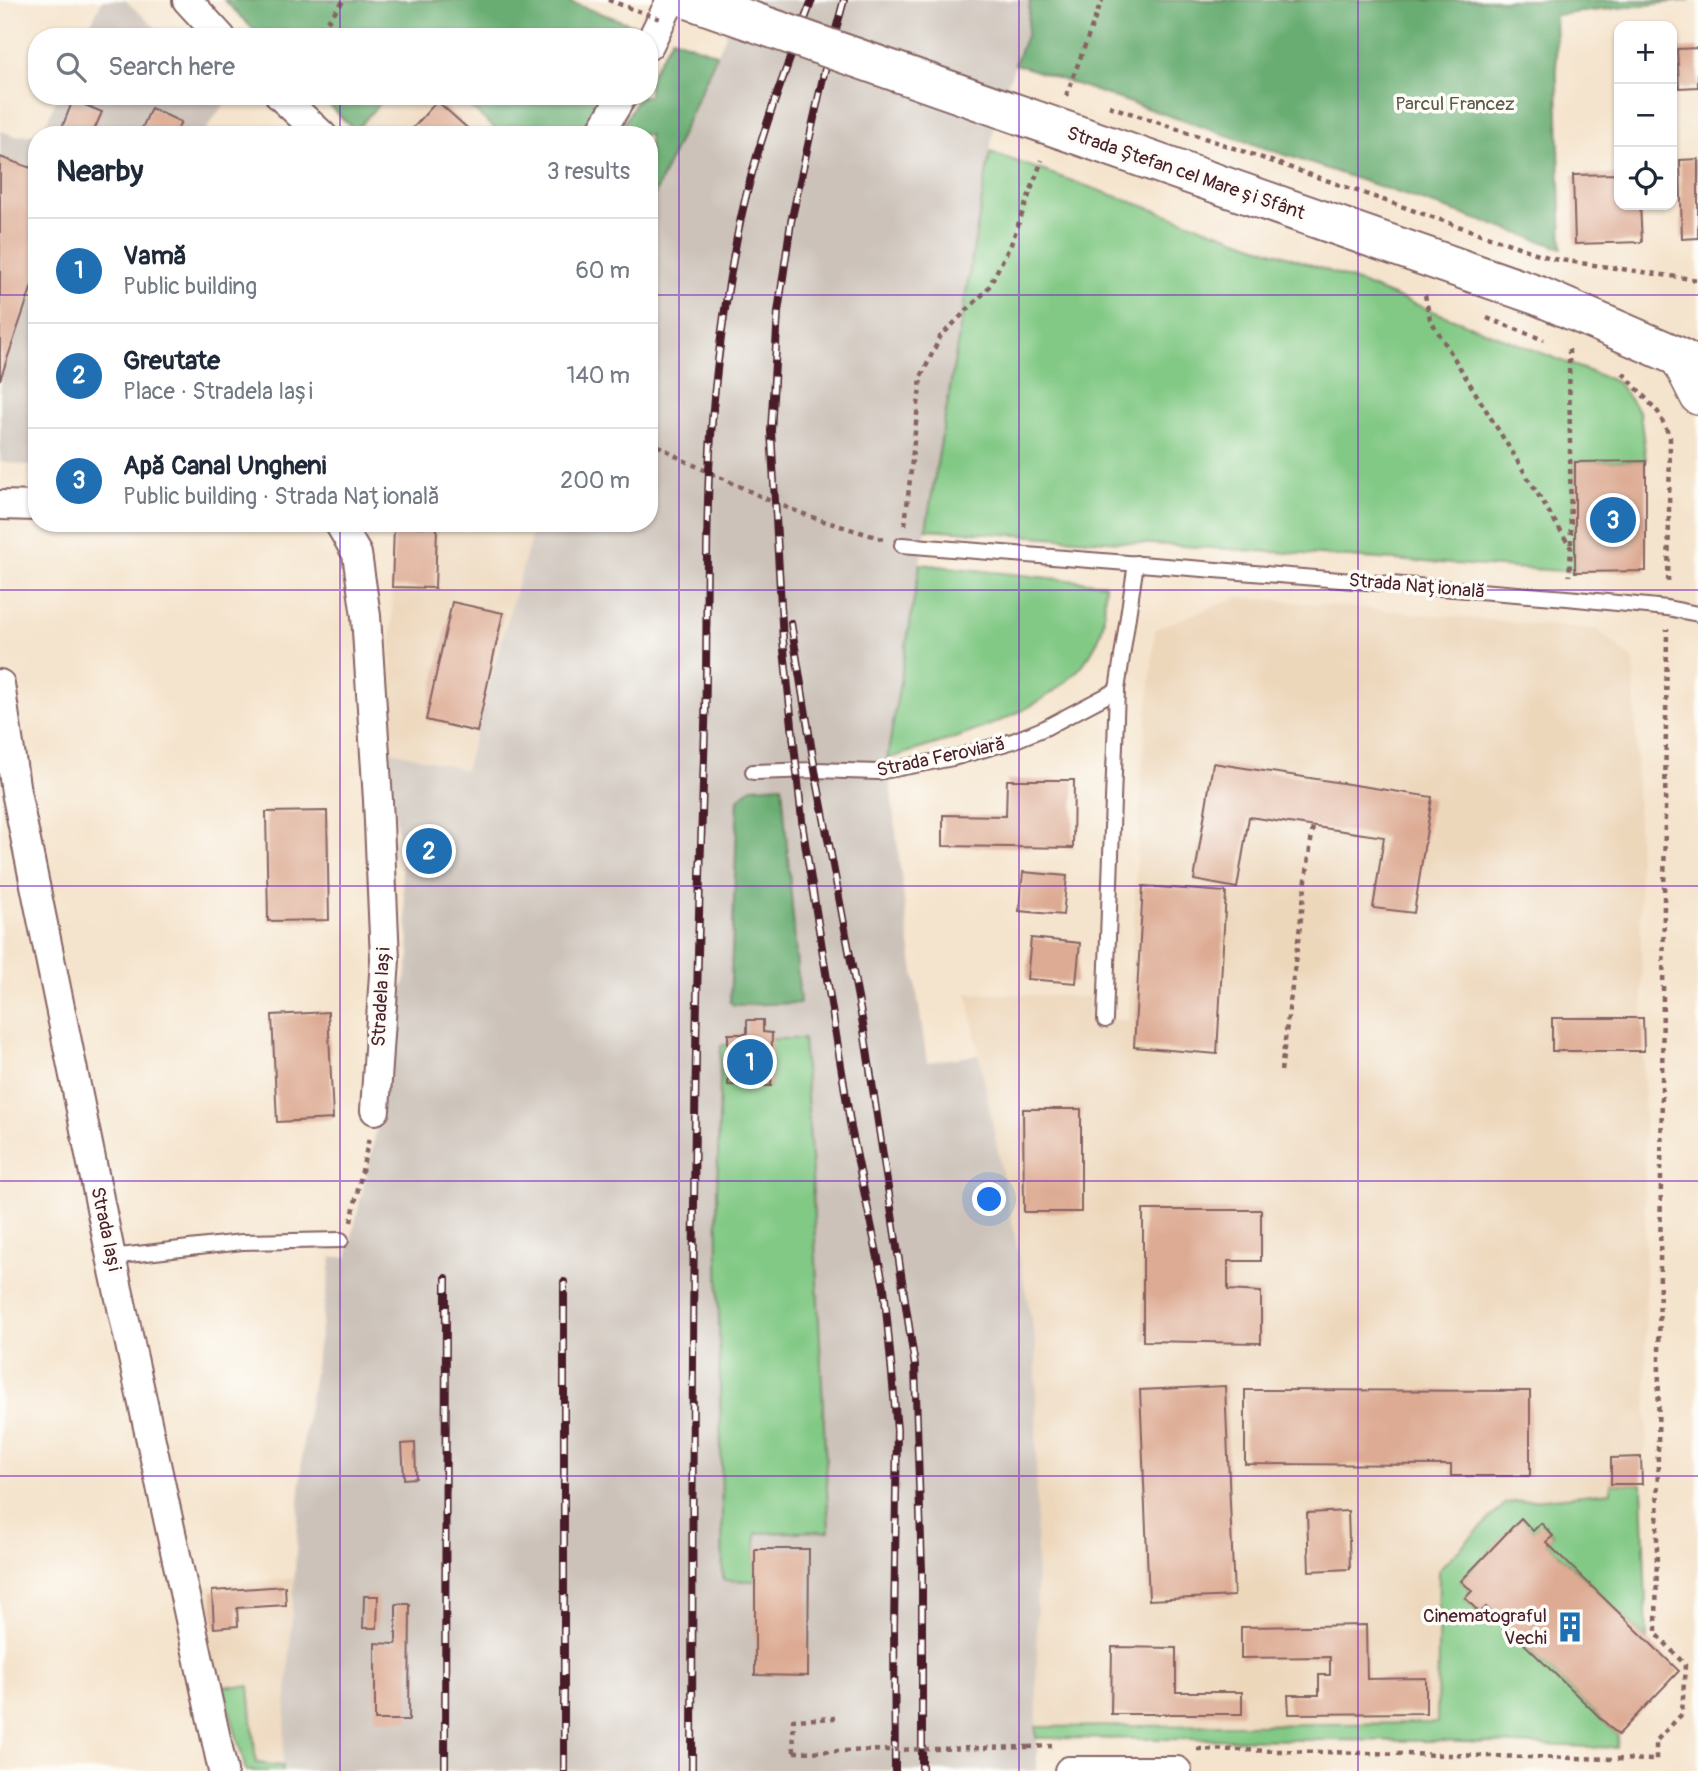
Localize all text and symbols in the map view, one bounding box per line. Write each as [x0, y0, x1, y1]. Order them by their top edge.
map controls [1614, 21, 1677, 210]
button: + [1614, 21, 1677, 84]
search box [28, 28, 658, 105]
icon: search [52, 48, 90, 86]
text: Search here [108, 51, 235, 83]
button: − [1614, 84, 1677, 147]
park label: Parcul Francez [1395, 92, 1515, 116]
street label: Strada Ștefan cel Mare și Sfânt [1064, 121, 1308, 225]
button: locate [1614, 147, 1677, 210]
text: Nearby [56, 153, 143, 190]
text: 3 results [547, 157, 630, 186]
text: Vamă [123, 240, 187, 272]
text: 1 [75, 256, 84, 285]
text: 60 m [575, 256, 630, 285]
text: Public building [123, 272, 257, 301]
text: Greutate [123, 345, 220, 377]
text: 2 [73, 361, 85, 390]
text: 140 m [567, 361, 630, 390]
text: Place · Stradela Iași [123, 377, 313, 406]
text: Apă Canal Ungheni [123, 450, 326, 482]
text: 3 [73, 466, 85, 495]
text: 200 m [560, 466, 630, 495]
text: Public building · Strada Națională [123, 482, 440, 511]
pin: 3 [1590, 494, 1636, 546]
street label: Strada Națională [1348, 568, 1486, 604]
street label: Strada Feroviară [875, 732, 1007, 782]
pin: 2 [406, 825, 452, 877]
street label: Stradela Iași [366, 947, 396, 1047]
pin: 1 [727, 1036, 773, 1088]
your location [972, 1182, 1006, 1216]
street label: Strada Iași [85, 1185, 127, 1273]
place label: Cinematograful Vechi [1423, 1604, 1547, 1650]
building icon: Cinematograful Vechi [1553, 1610, 1587, 1644]

